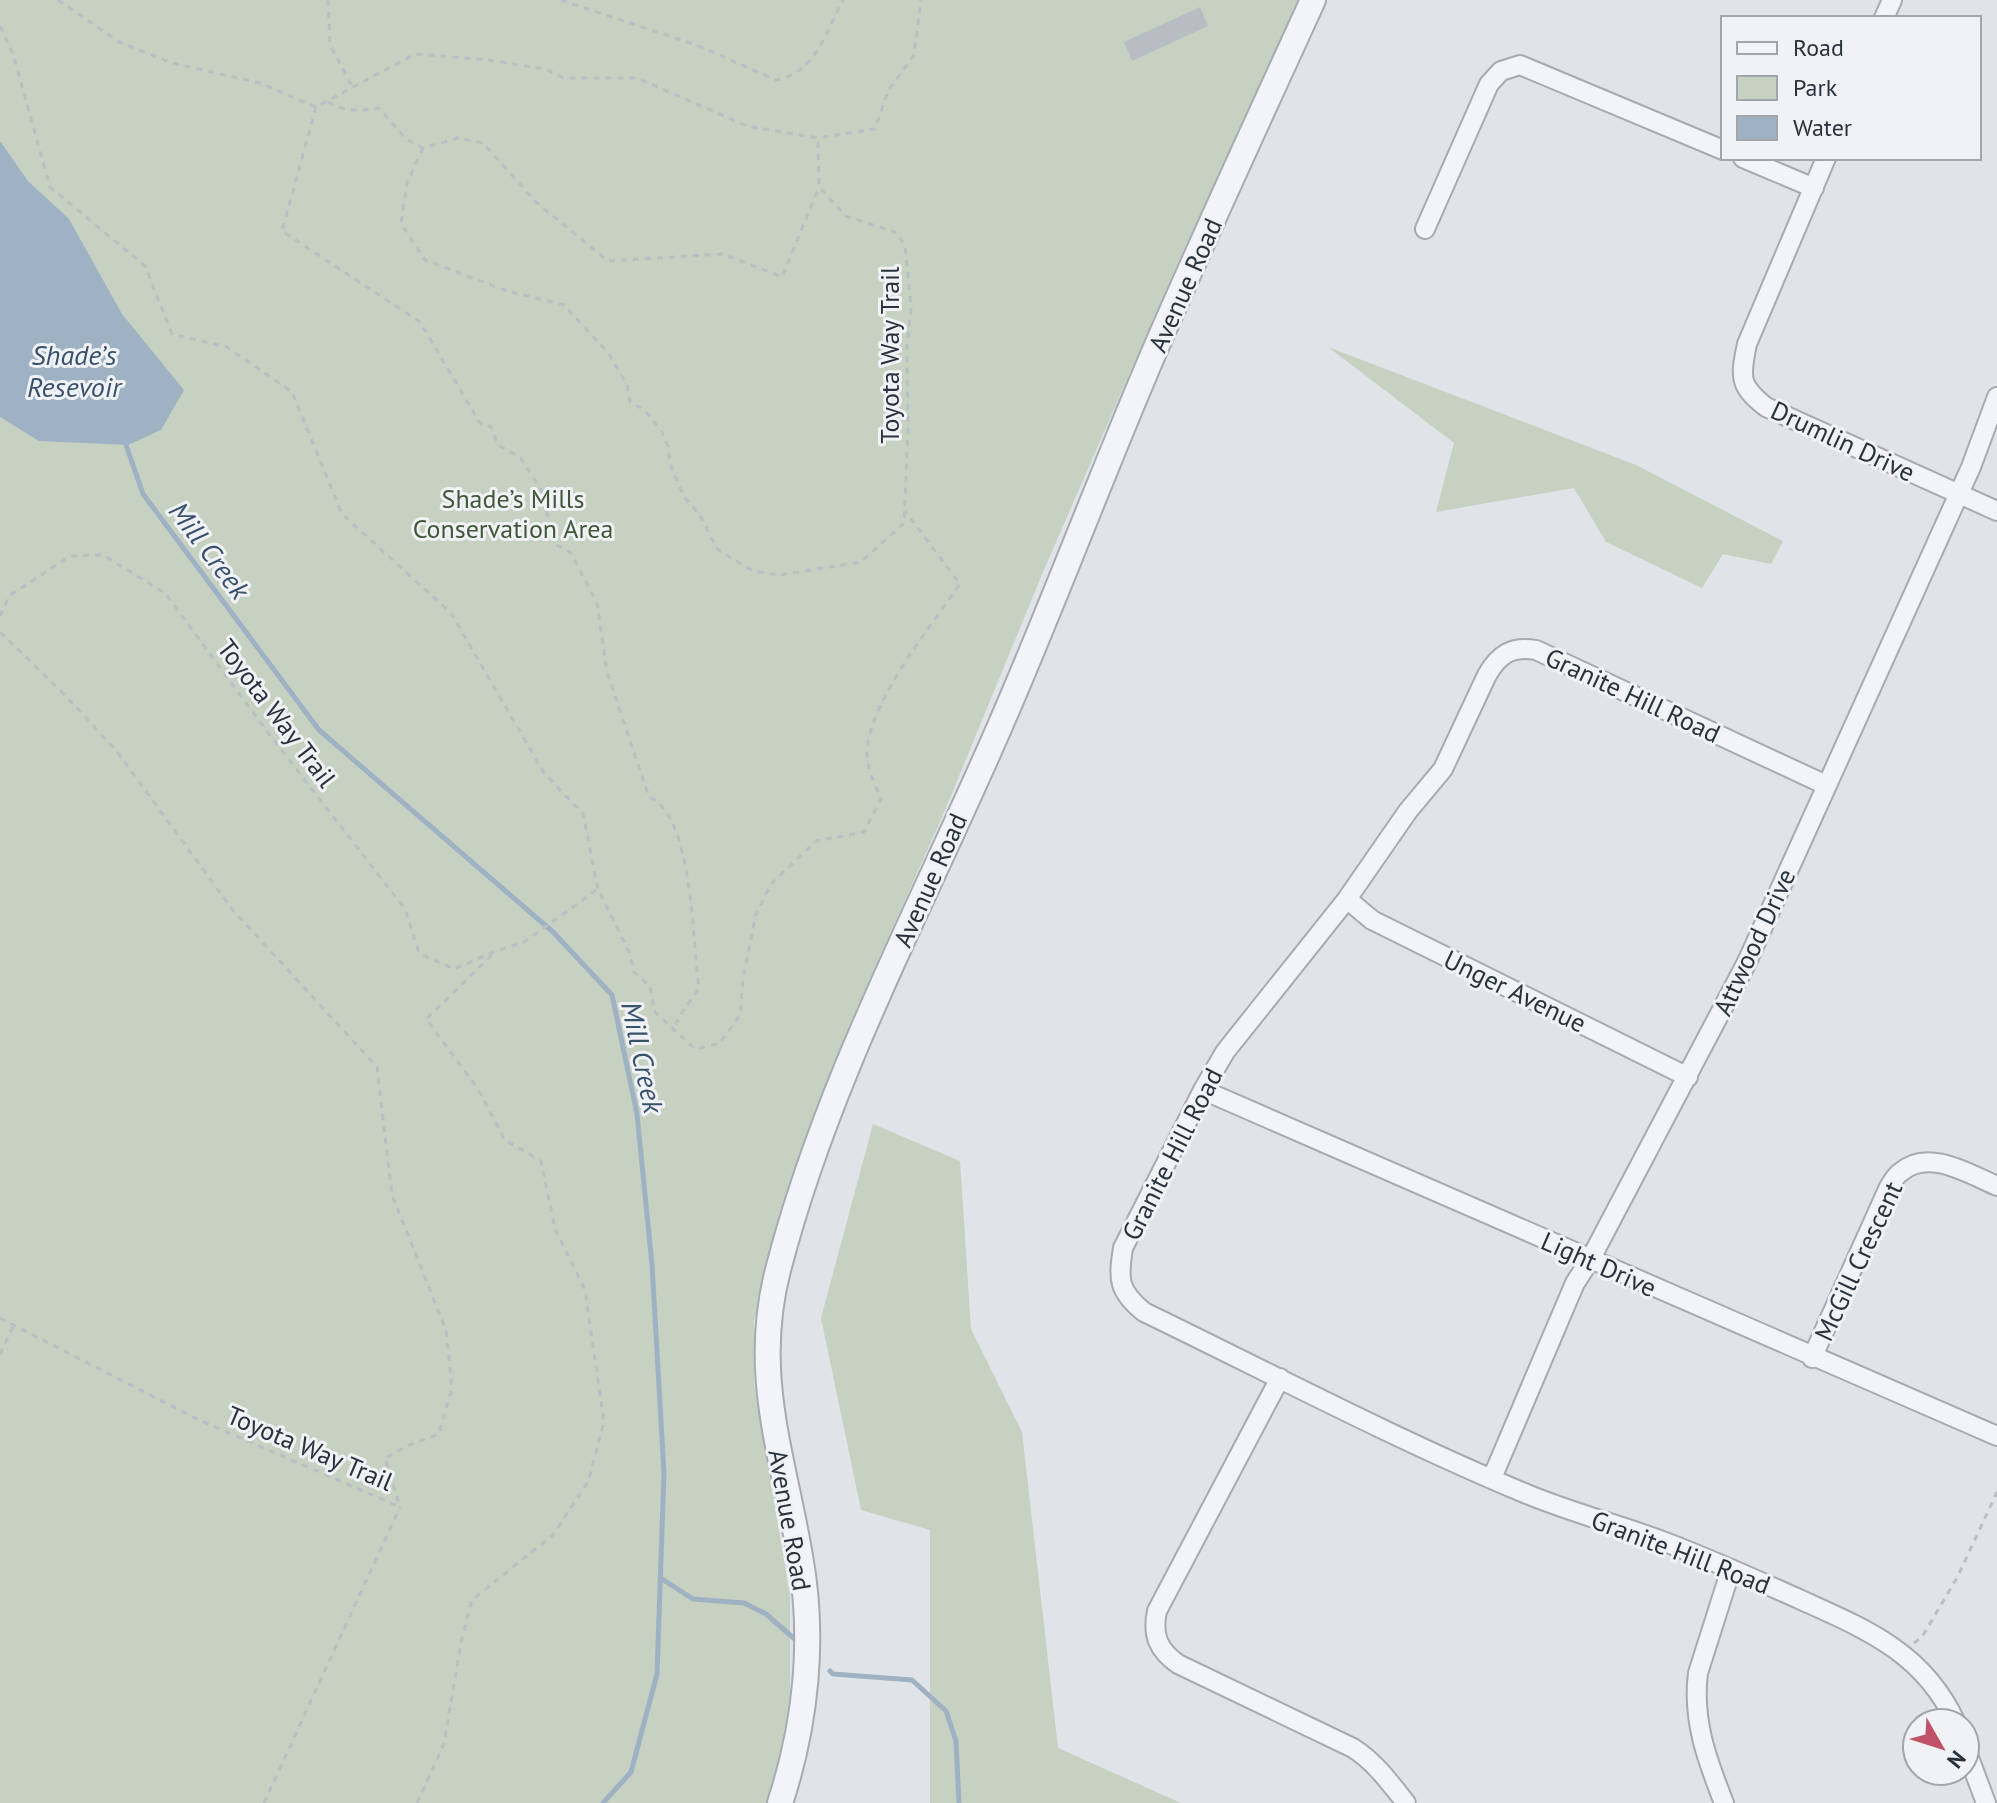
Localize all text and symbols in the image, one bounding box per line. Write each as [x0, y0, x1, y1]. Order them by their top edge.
legend [1721, 16, 1981, 160]
text: Road [1793, 32, 1844, 63]
text: Park [1793, 72, 1838, 103]
text: Water [1793, 112, 1852, 143]
street label: Avenue Road [1141, 213, 1229, 357]
street label: Toyota Way Trail [873, 266, 906, 444]
water label: Shade’s Resevoir [27, 336, 123, 405]
street label: Drumlin Drive [1766, 393, 1920, 489]
park label: Shade’s Mills Conservation Area [413, 482, 613, 545]
water label: Mill Creek [161, 494, 260, 607]
street label: Toyota Way Trail [210, 632, 344, 794]
street label: Granite Hill Road [1540, 640, 1726, 750]
street label: Avenue Road [886, 808, 974, 952]
street label: Attwood Drive [1706, 863, 1802, 1021]
street label: Unger Avenue [1438, 942, 1592, 1040]
water label: Mill Creek [613, 998, 673, 1117]
street label: Granite Hill Road [1114, 1062, 1230, 1246]
street label: McGill Crescent [1807, 1176, 1909, 1346]
street label: Light Drive [1536, 1224, 1662, 1304]
street label: Toyota Way Trail [222, 1398, 398, 1498]
street label: Avenue Road [761, 1447, 819, 1593]
street label: Granite Hill Road [1587, 1503, 1775, 1601]
north arrow [1901, 1707, 1981, 1787]
text: N [1941, 1745, 1972, 1774]

